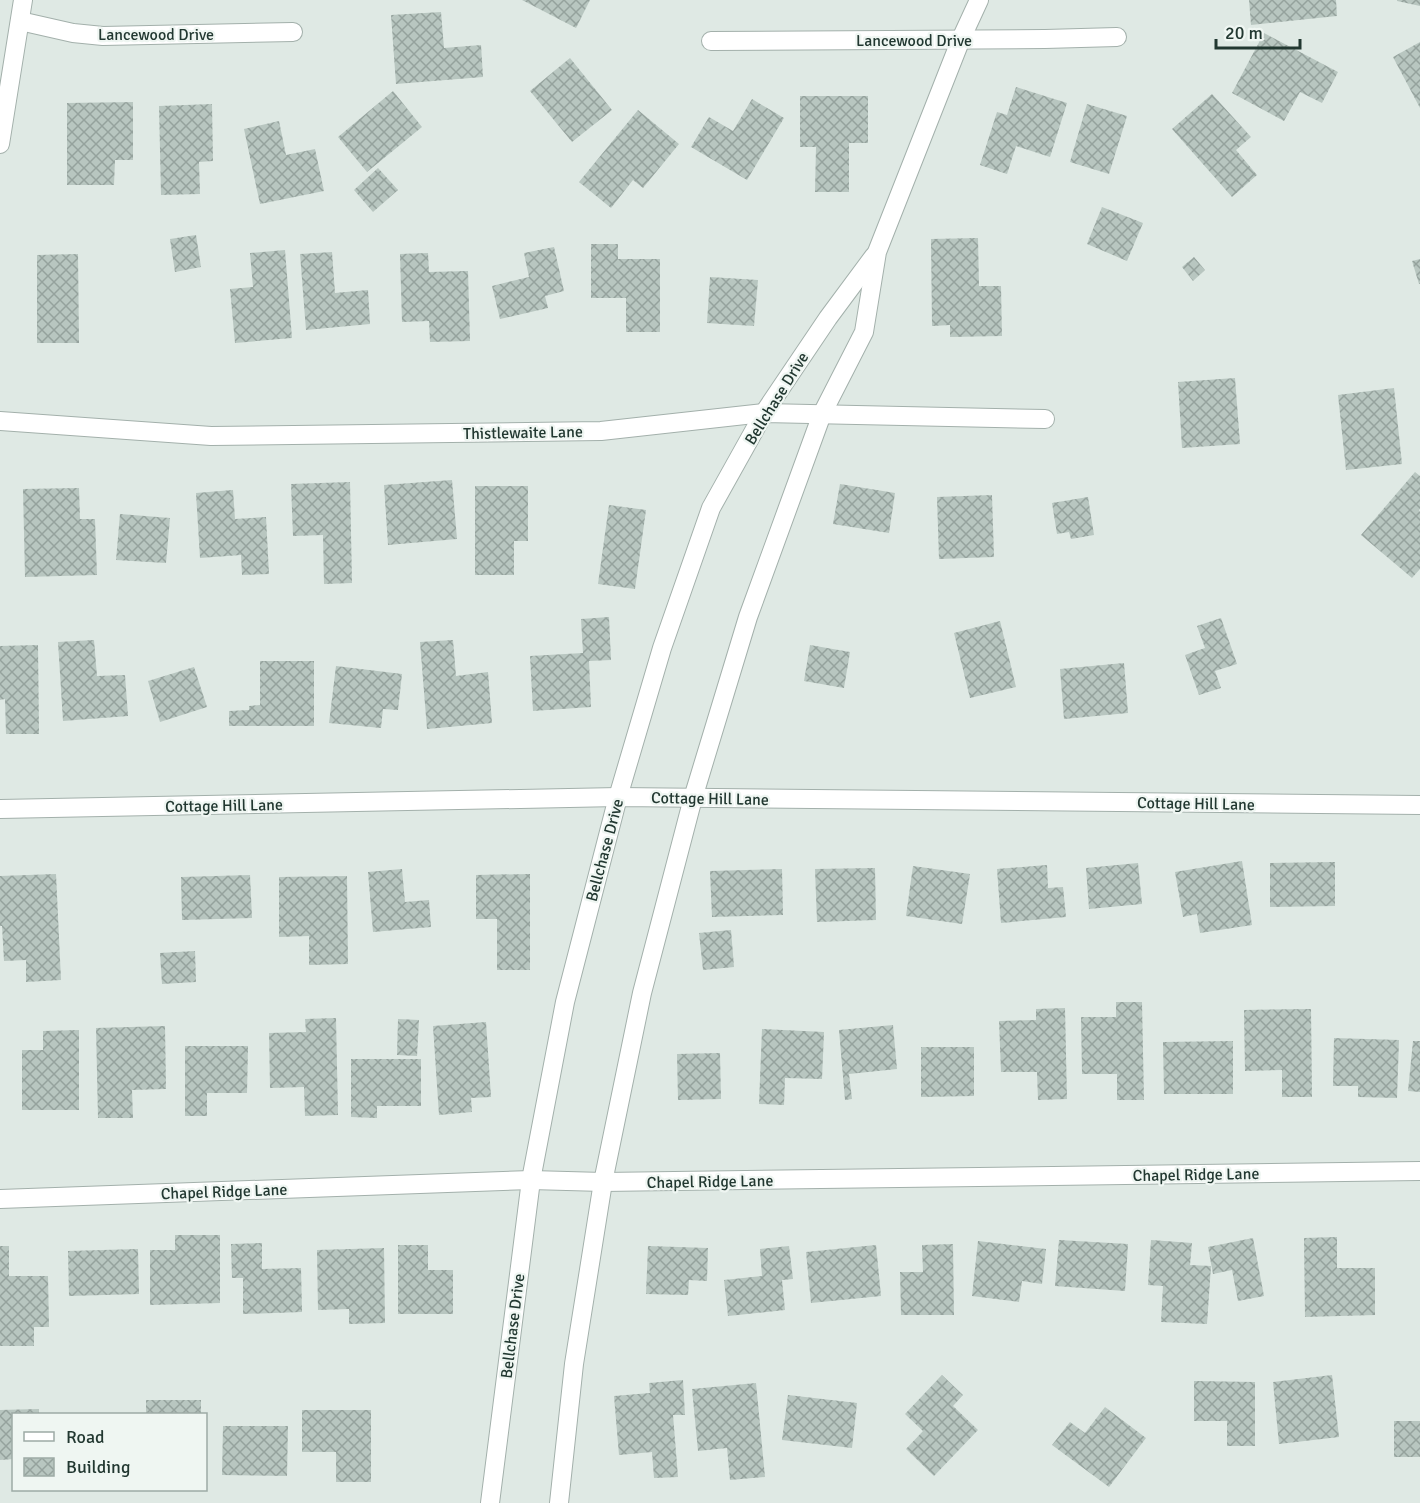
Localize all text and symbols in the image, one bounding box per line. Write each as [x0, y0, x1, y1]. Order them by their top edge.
scale bar [1216, 12, 1300, 50]
text: 20 m [1225, 22, 1263, 44]
street label: Lancewood Drive [98, 25, 214, 45]
street label: Lancewood Drive [856, 31, 972, 51]
street label: Bellchase Drive [740, 349, 813, 449]
street label: Thistlewaite Lane [463, 422, 583, 444]
street label: Cottage Hill Lane [651, 788, 769, 810]
street label: Cottage Hill Lane [1137, 793, 1255, 815]
street label: Cottage Hill Lane [165, 795, 283, 817]
street label: Bellchase Drive [582, 797, 628, 904]
street label: Chapel Ridge Lane [1133, 1164, 1259, 1186]
street label: Chapel Ridge Lane [647, 1171, 773, 1193]
street label: Chapel Ridge Lane [160, 1180, 288, 1204]
street label: Bellchase Drive [497, 1273, 529, 1380]
legend [12, 1413, 207, 1491]
text: Road [66, 1426, 105, 1448]
text: Building [66, 1456, 130, 1478]

